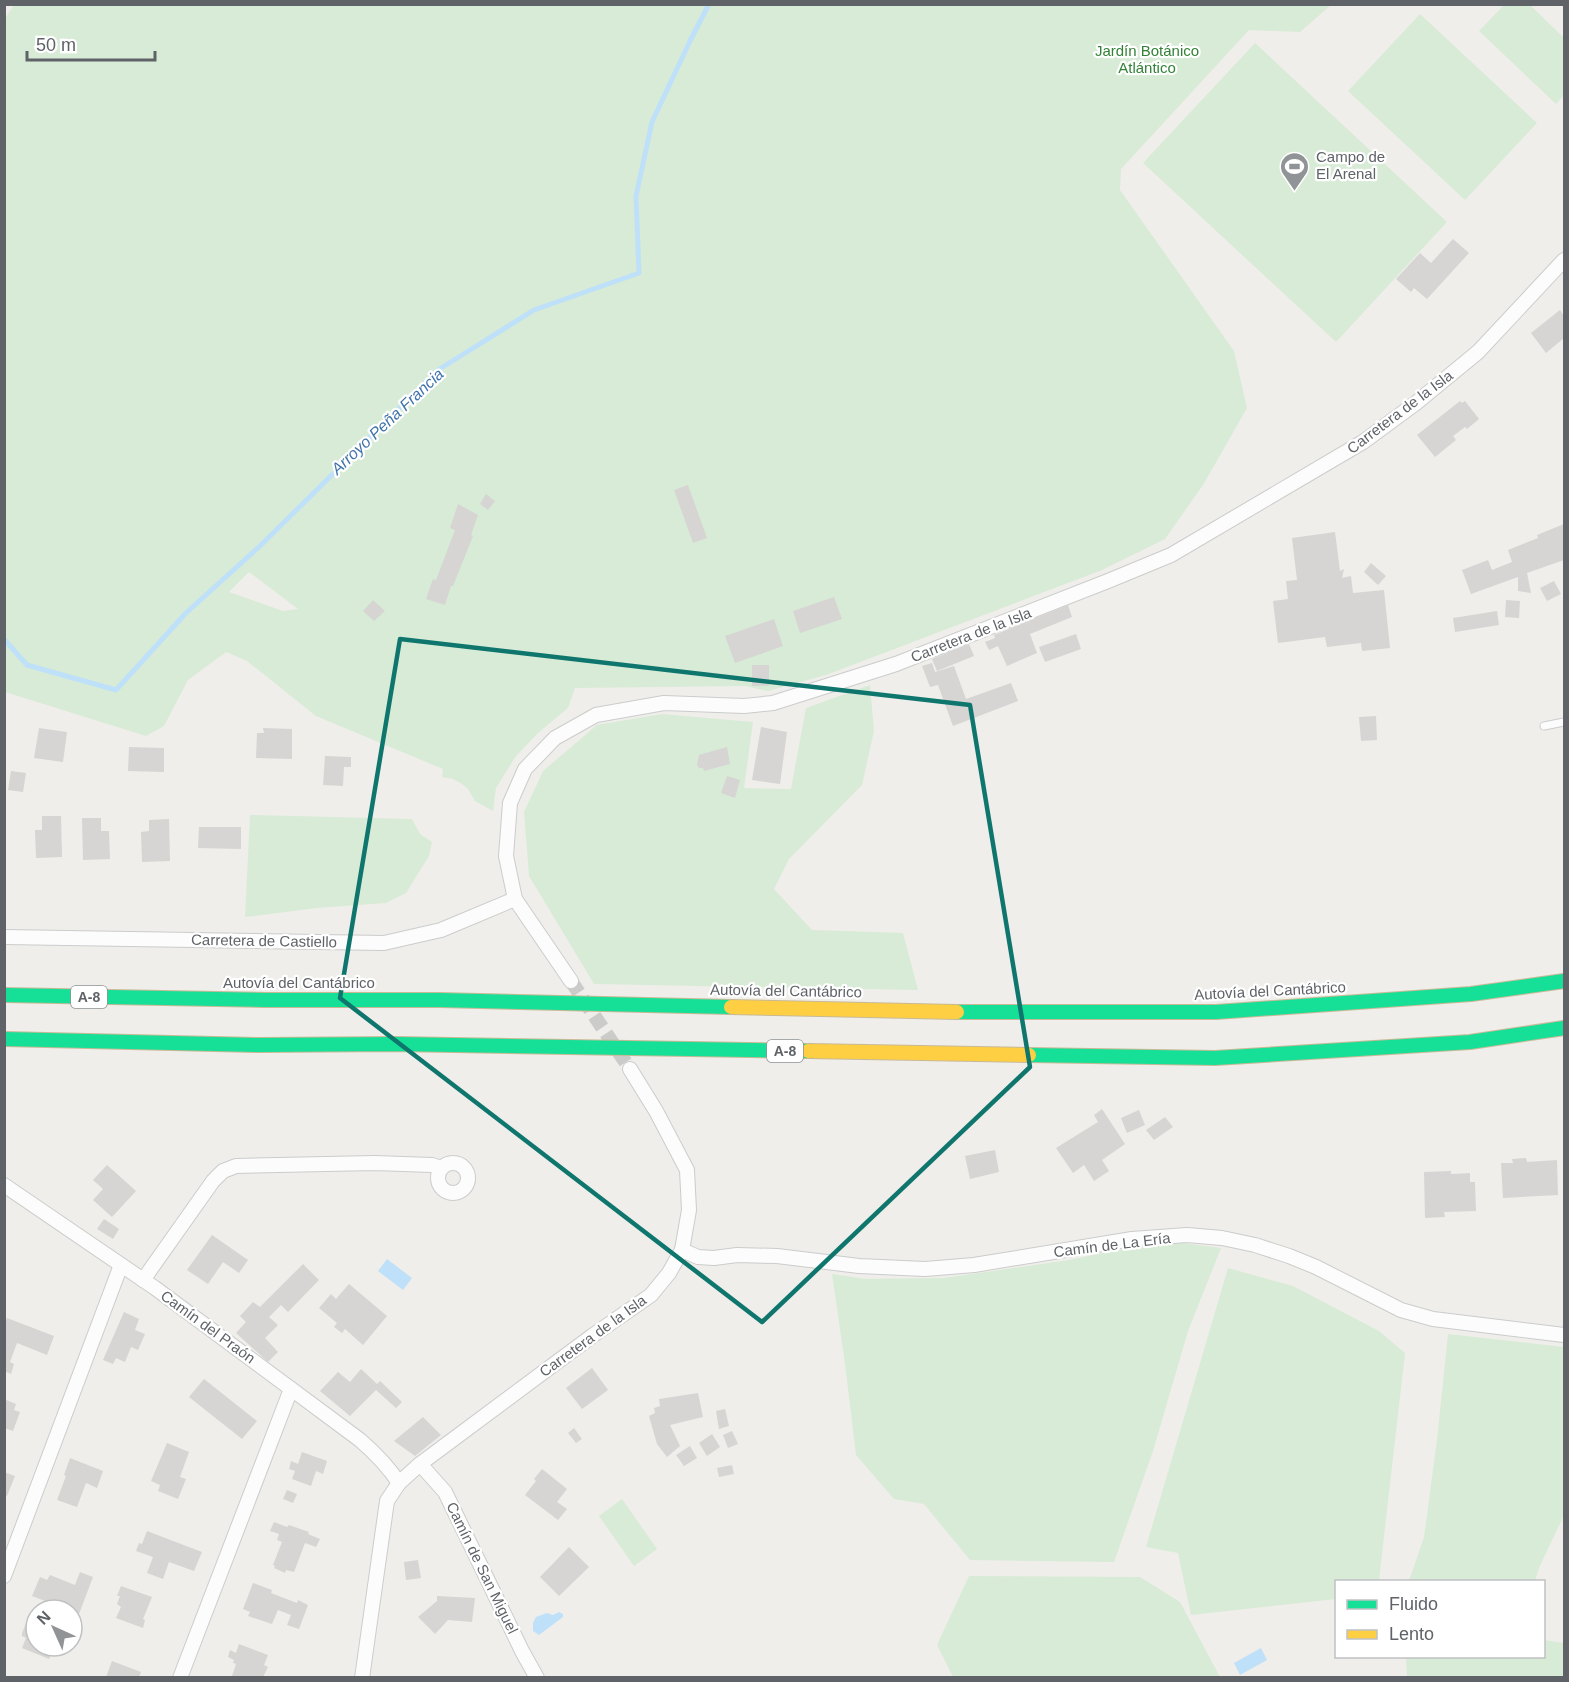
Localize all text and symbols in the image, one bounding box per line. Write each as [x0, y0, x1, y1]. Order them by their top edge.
scale bar [27, 24, 154, 62]
text: 50 m [36, 35, 76, 55]
park label: Jardín Botánico Atlántico [1095, 42, 1199, 76]
place label: Campo de El Arenal [1316, 148, 1385, 182]
sports icon: Campo de El Arenal [1279, 150, 1311, 192]
water label: Arroyo Peña Francia [327, 365, 447, 478]
street label: Carretera de la Isla [1344, 366, 1456, 457]
street label: Carretera de la Isla [908, 604, 1034, 665]
street label: Carretera de Castiello [191, 931, 337, 950]
street label: Autovía del Cantábrico [223, 974, 375, 991]
street label: Autovía del Cantábrico [1194, 978, 1346, 1003]
street label: Autovía del Cantábrico [710, 981, 862, 1000]
road number: A-8 [71, 986, 107, 1008]
road number: A-8 [767, 1040, 803, 1062]
street label: Camín de La Ería [1053, 1229, 1172, 1260]
street label: Camín del Praón [158, 1287, 259, 1367]
street label: Carretera de la Isla [536, 1291, 650, 1380]
street label: Camín de San Miguel [443, 1499, 522, 1636]
legend [1335, 1580, 1545, 1658]
text: Fluido [1389, 1594, 1438, 1614]
north arrow [24, 1598, 84, 1658]
text: N [34, 1608, 54, 1628]
text: Lento [1389, 1624, 1434, 1644]

